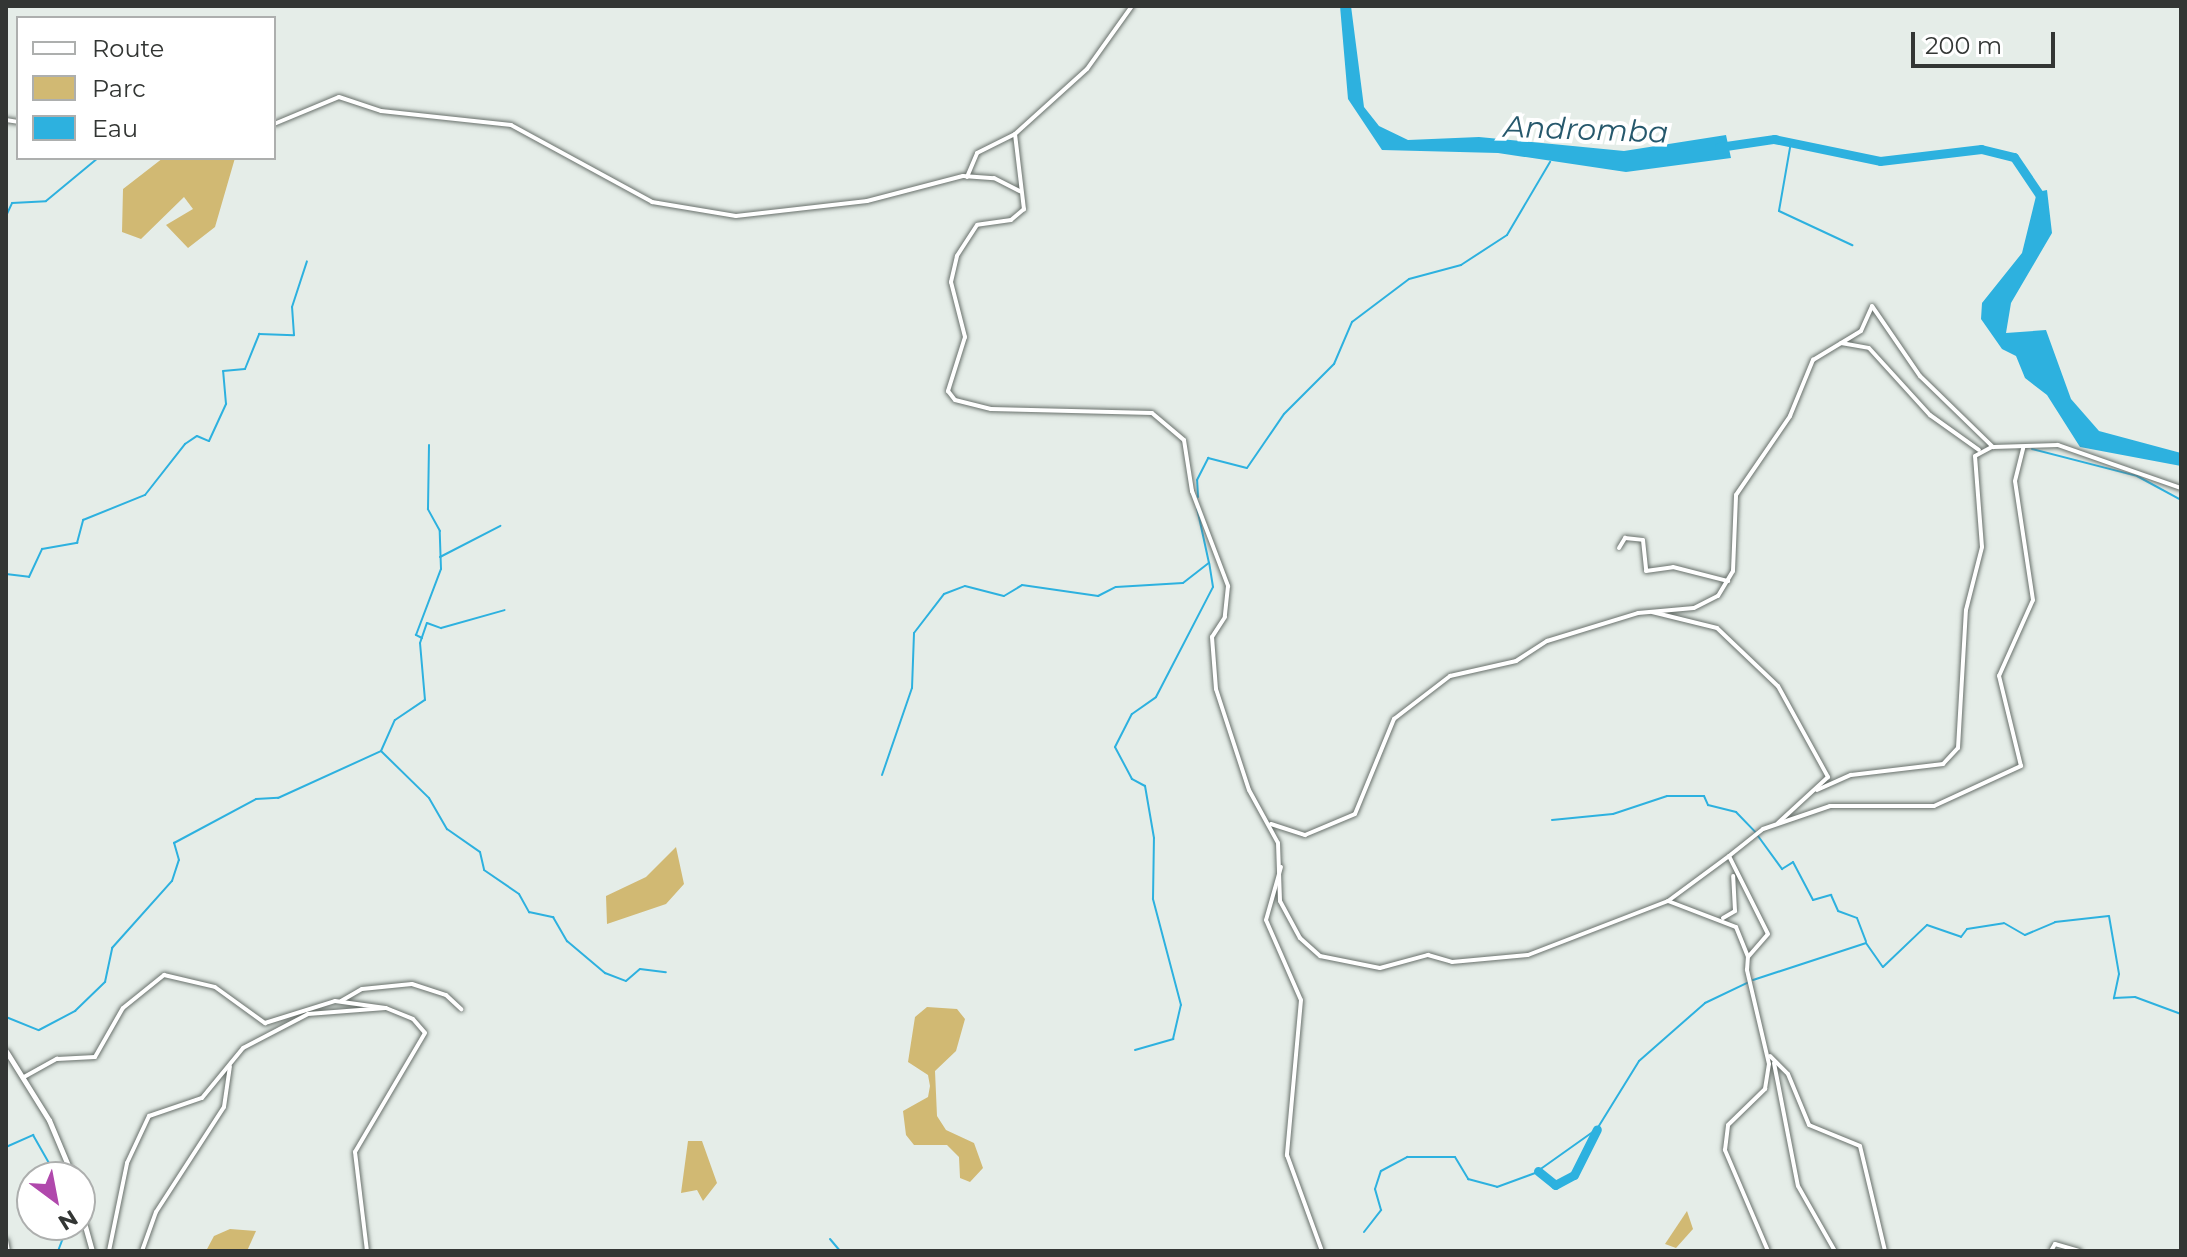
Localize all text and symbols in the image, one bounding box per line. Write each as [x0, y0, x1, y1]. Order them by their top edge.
legend [16, 16, 276, 160]
scale bar [1915, 16, 2059, 66]
text: 200 m [1925, 31, 2002, 60]
text: Route [92, 34, 164, 63]
text: Parc [92, 74, 146, 103]
water label: Andromba [1503, 109, 1669, 151]
text: Eau [92, 114, 138, 143]
north arrow [16, 1161, 96, 1241]
text: N [53, 1204, 83, 1236]

